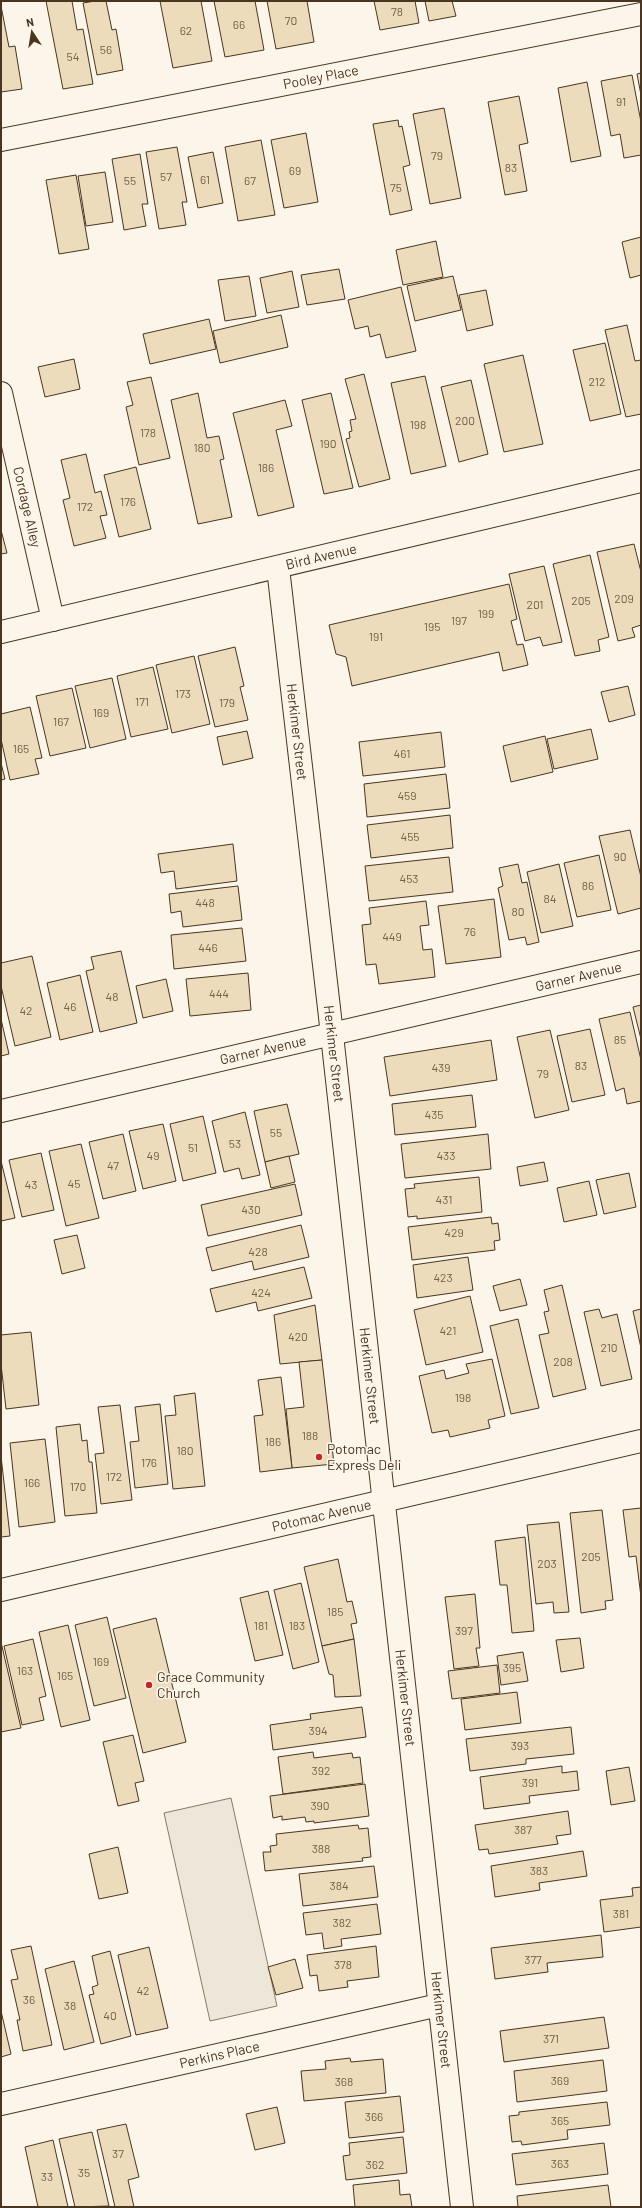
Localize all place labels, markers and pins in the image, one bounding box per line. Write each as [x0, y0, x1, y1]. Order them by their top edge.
place label: Potomac Express Deli [327, 1440, 401, 1473]
marker: Potomac Express Deli [314, 1452, 324, 1462]
place label: Grace Community Church [157, 1668, 265, 1701]
marker: Grace Community Church [144, 1680, 154, 1690]

